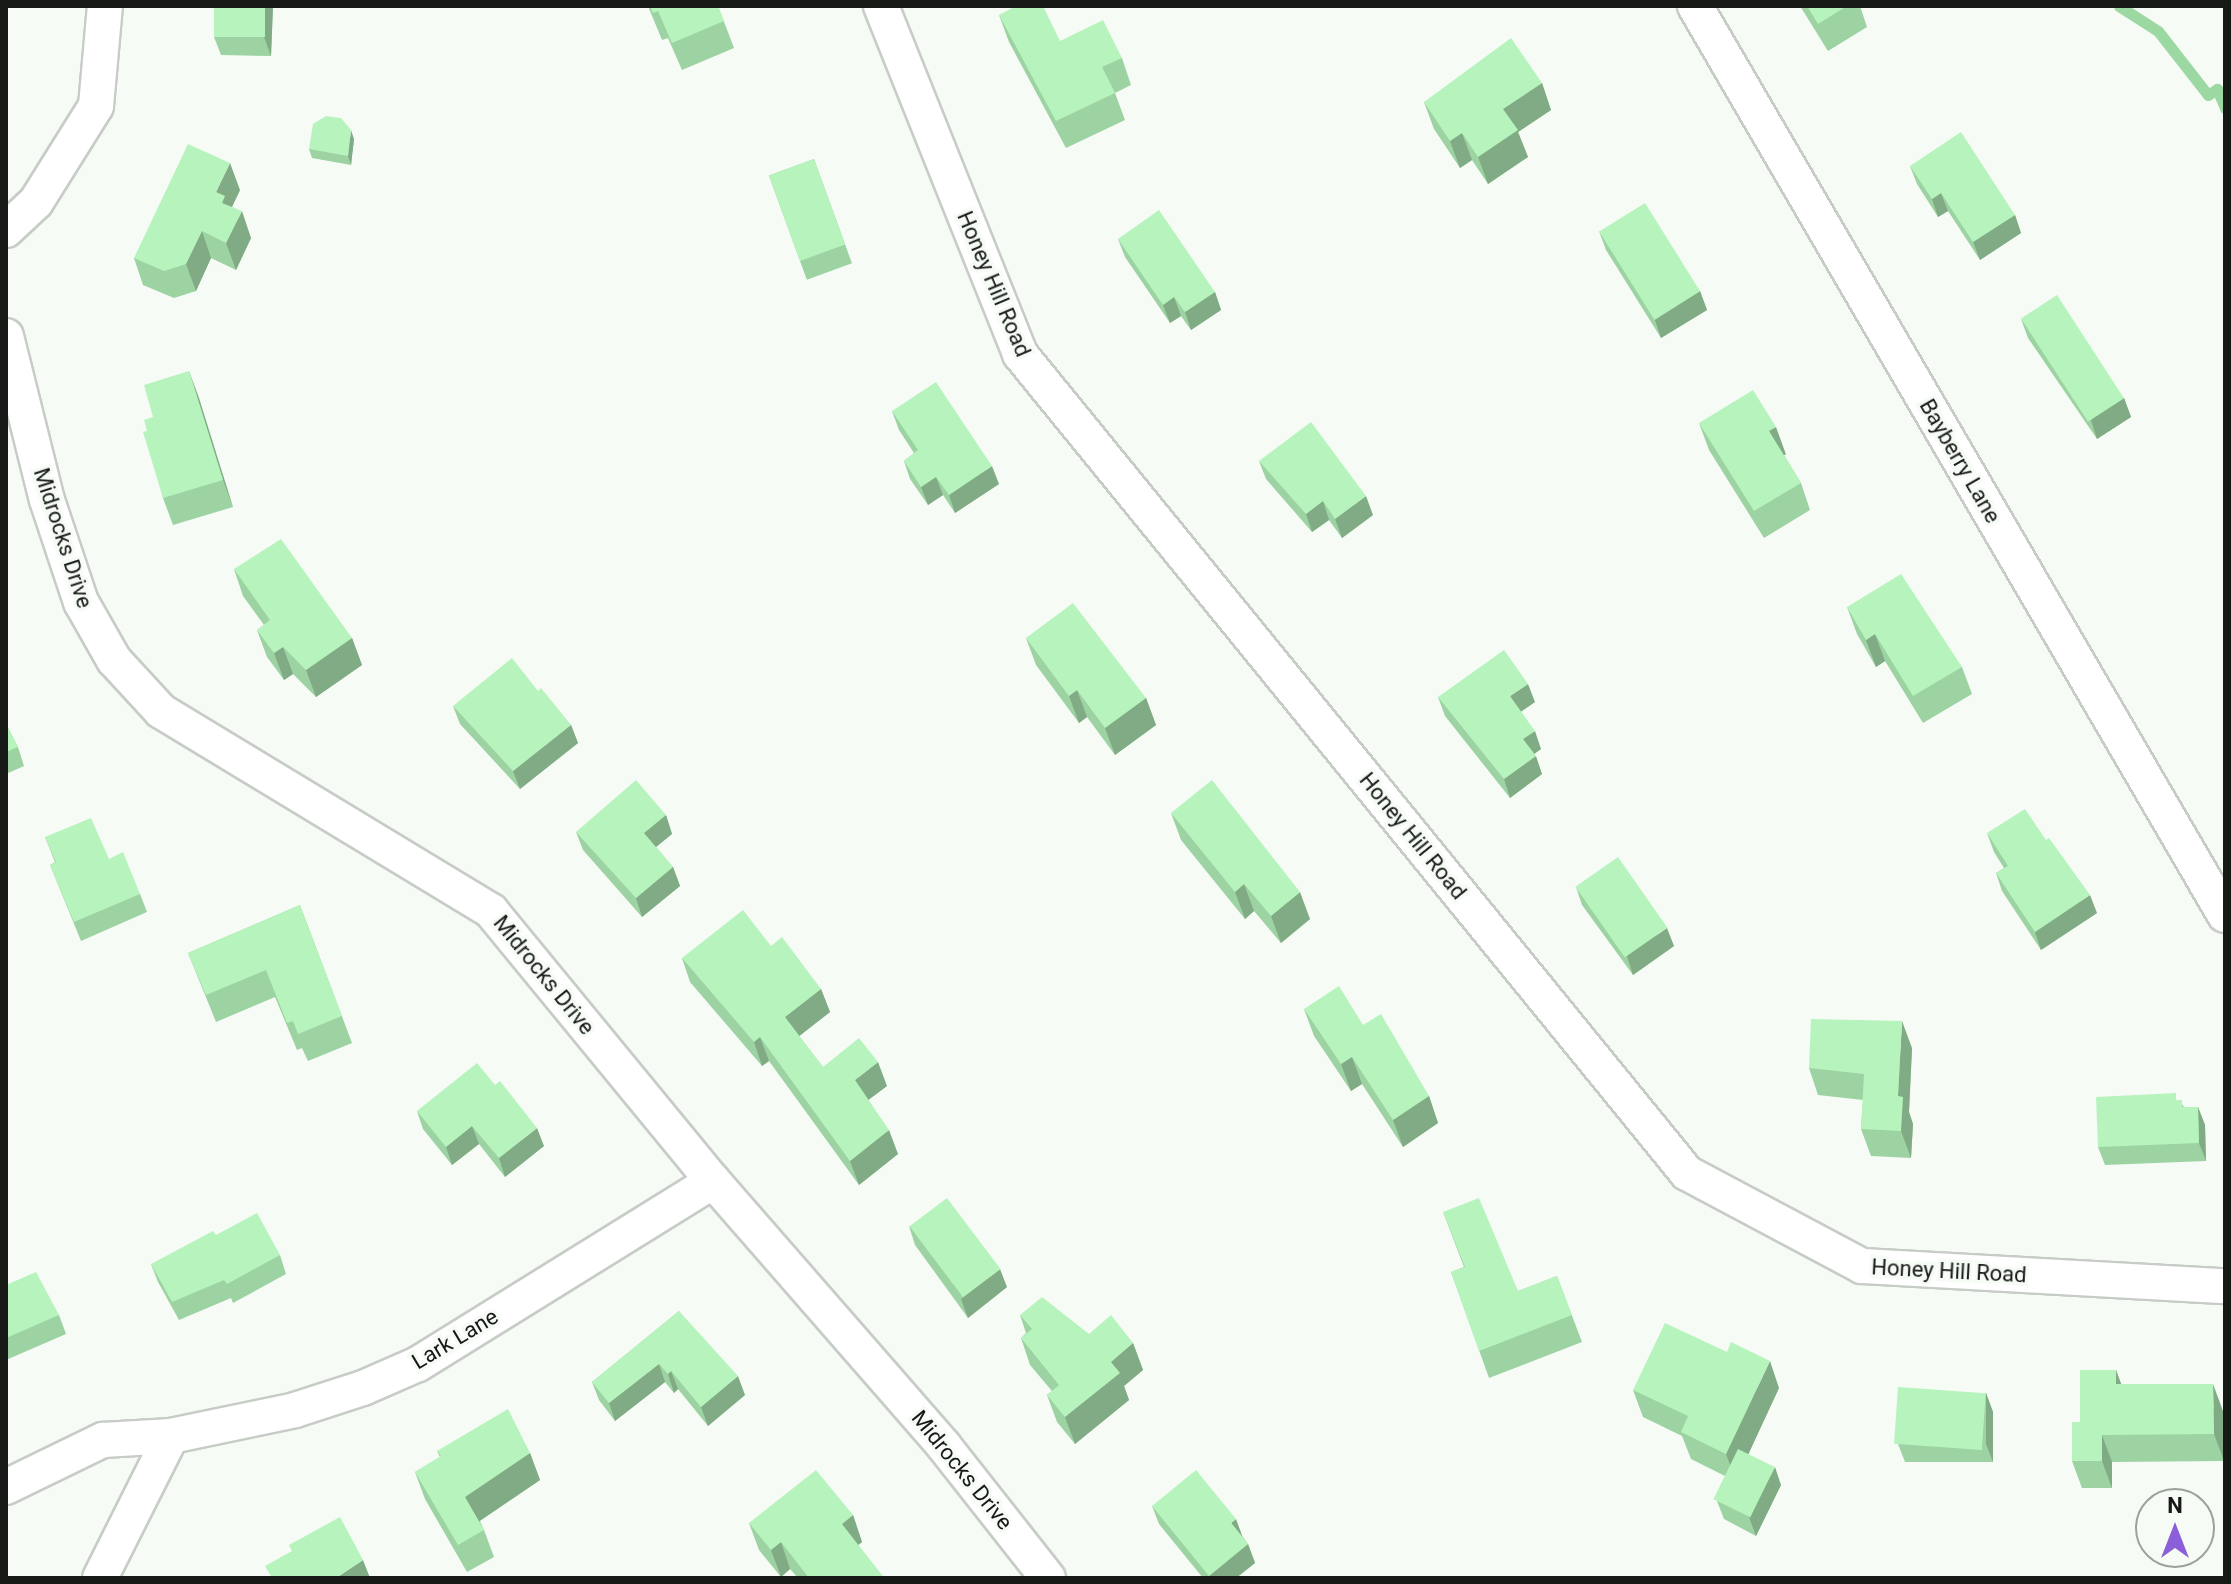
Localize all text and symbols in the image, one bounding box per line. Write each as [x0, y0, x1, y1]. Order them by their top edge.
street label: Honey Hill Road [951, 207, 1037, 361]
street label: Bayberry Lane [1914, 394, 2006, 528]
street label: Midrocks Drive [28, 465, 98, 611]
street label: Honey Hill Road [1354, 767, 1472, 905]
street label: Midrocks Drive [488, 910, 600, 1040]
street label: Honey Hill Road [1871, 1254, 2027, 1288]
street label: Lark Lane [407, 1303, 503, 1375]
street label: Midrocks Drive [906, 1405, 1018, 1535]
north arrow [2135, 1488, 2215, 1568]
text: N [2167, 1493, 2183, 1518]

